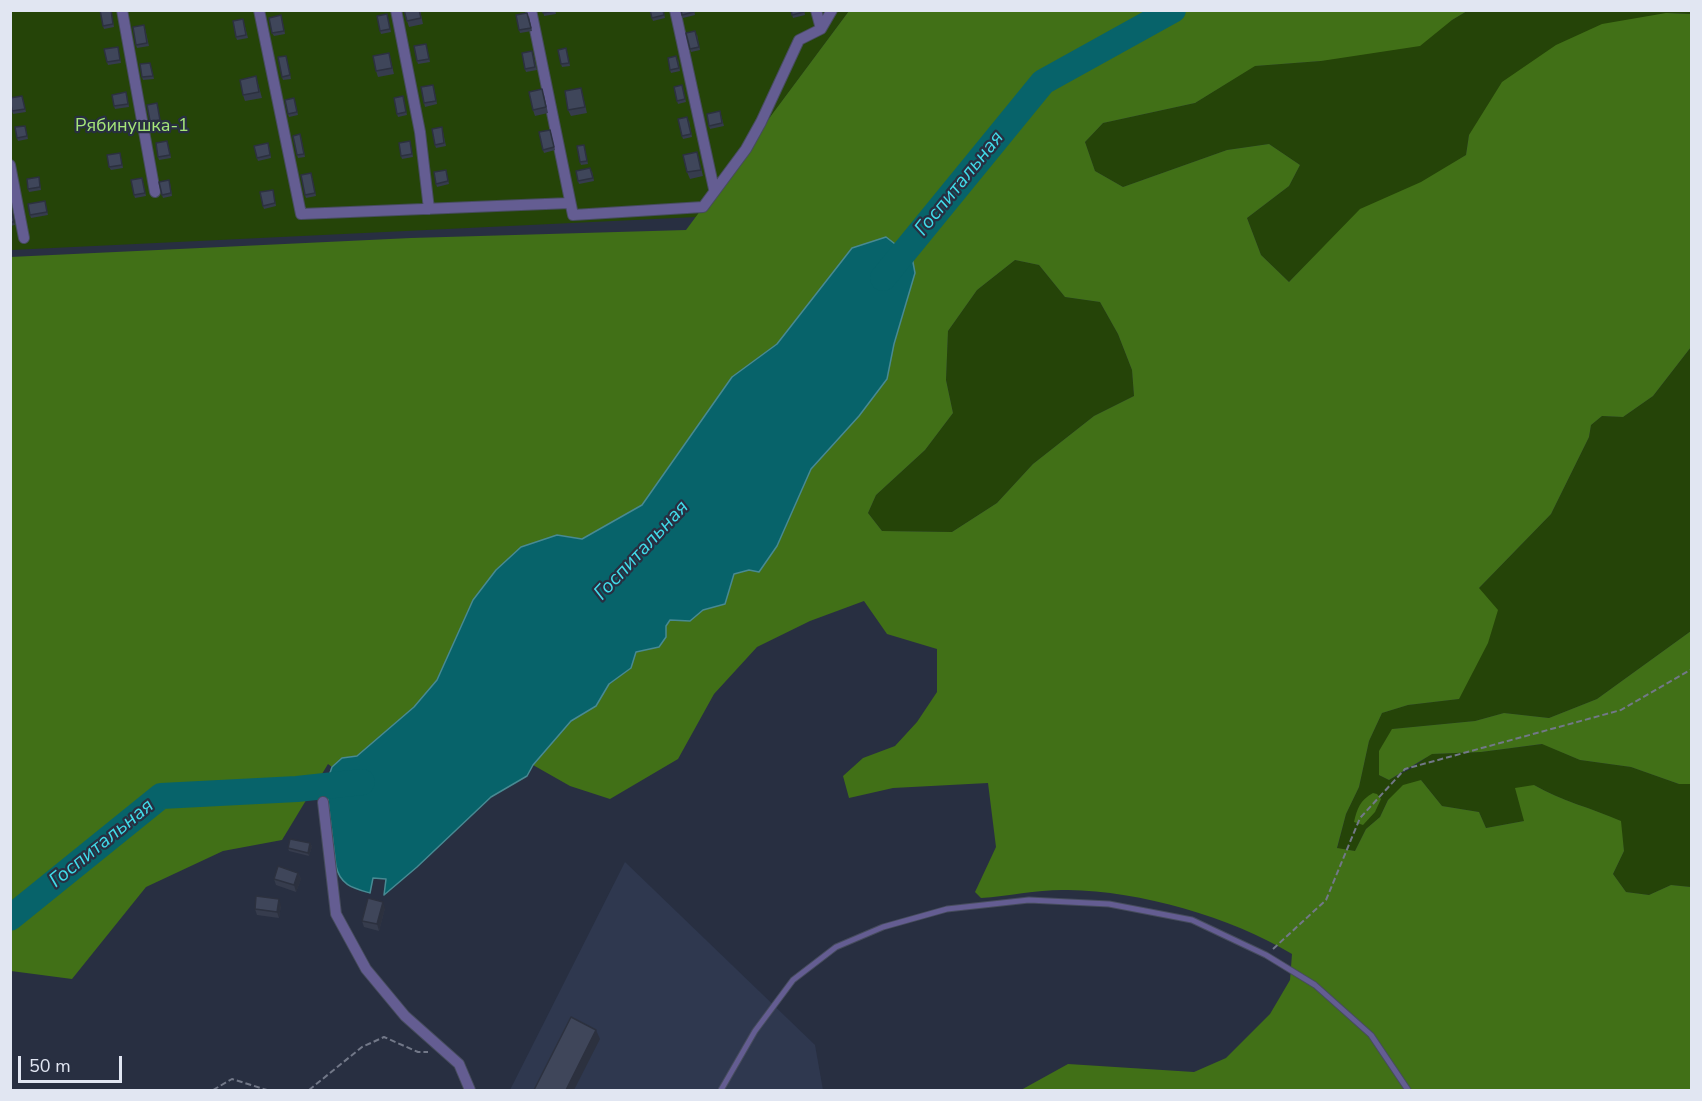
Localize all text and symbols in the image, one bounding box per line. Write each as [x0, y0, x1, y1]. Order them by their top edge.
park label: Рябинушка-1 [75, 116, 189, 138]
water label: Госпитальная [910, 127, 1010, 241]
water label: Госпитальная [590, 496, 694, 606]
water label: Госпитальная [45, 794, 159, 894]
scale bar [21, 1044, 124, 1082]
text: 50 m [29, 1054, 71, 1078]

